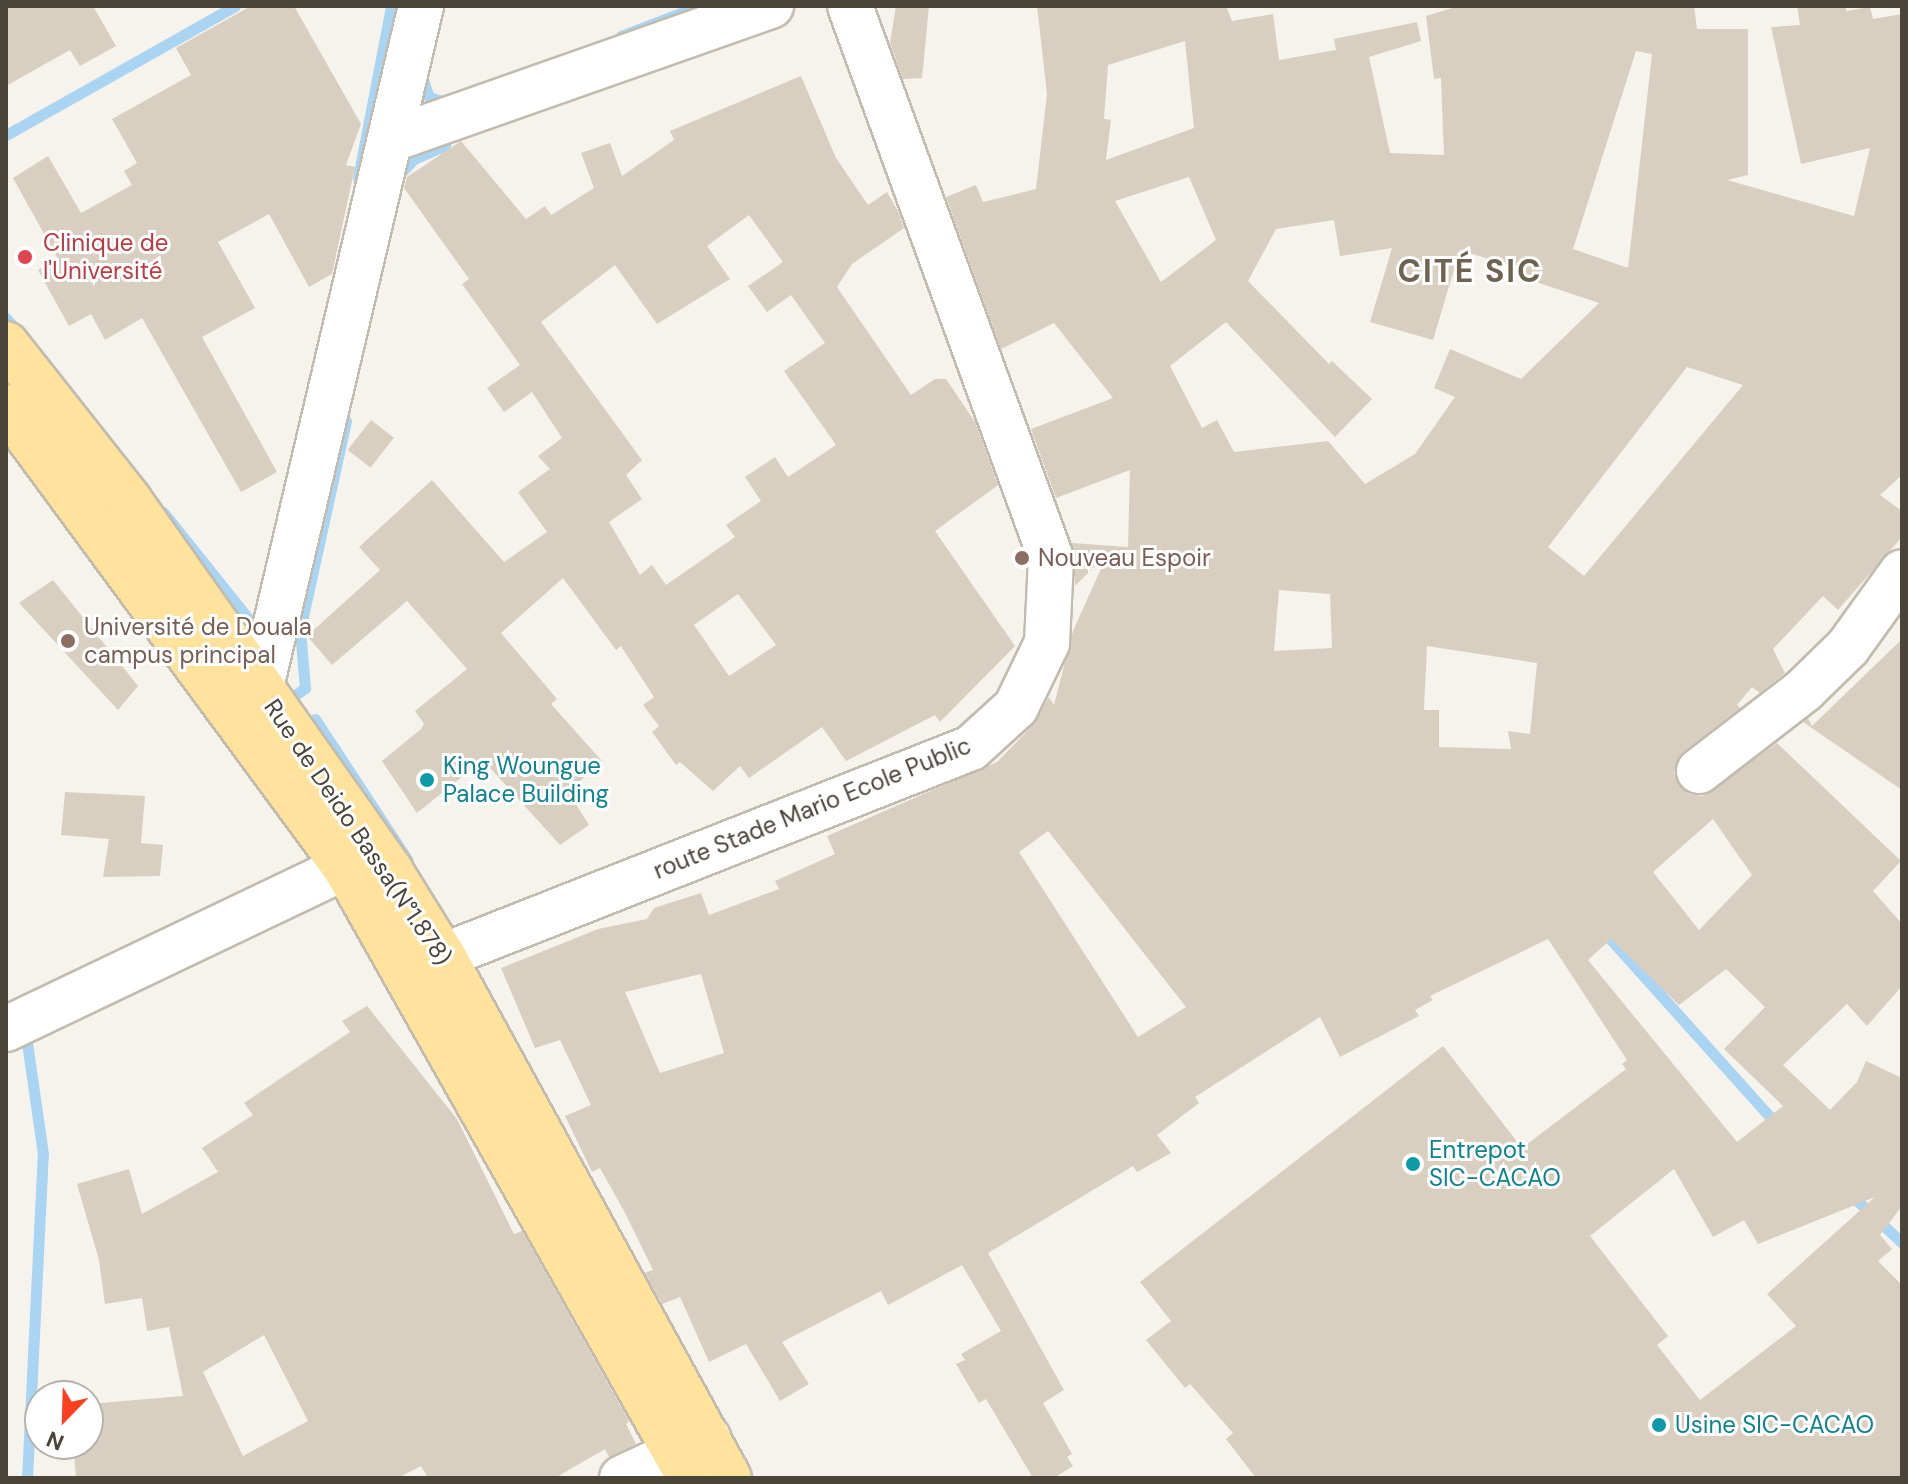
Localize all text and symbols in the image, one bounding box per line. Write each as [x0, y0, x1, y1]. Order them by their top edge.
place label: Clinique de l'Université [43, 229, 168, 285]
marker: Clinique de l'Université [14, 246, 36, 268]
district label: CITÉ SIC [1397, 252, 1543, 290]
place label: Nouveau Espoir [1038, 544, 1211, 572]
marker: Nouveau Espoir [1013, 549, 1031, 567]
place label: Université de Douala campus principal [84, 613, 312, 669]
marker: Université de Douala campus principal [59, 632, 77, 650]
street label: Rue de Deido Bassa(N°1.878) [258, 694, 458, 970]
street label: route Stade Mario Ecole Public [649, 731, 975, 885]
place label: King Woungue Palace Building [443, 752, 609, 808]
marker: King Woungue Palace Building [418, 771, 436, 789]
place label: Entrepot SIC-CACAO [1429, 1136, 1561, 1192]
marker: Entrepot SIC-CACAO [1404, 1155, 1422, 1173]
north arrow [24, 1380, 104, 1460]
place label: Usine SIC-CACAO [1675, 1411, 1874, 1439]
marker: Usine SIC-CACAO [1650, 1416, 1668, 1434]
text: N [42, 1424, 68, 1457]

